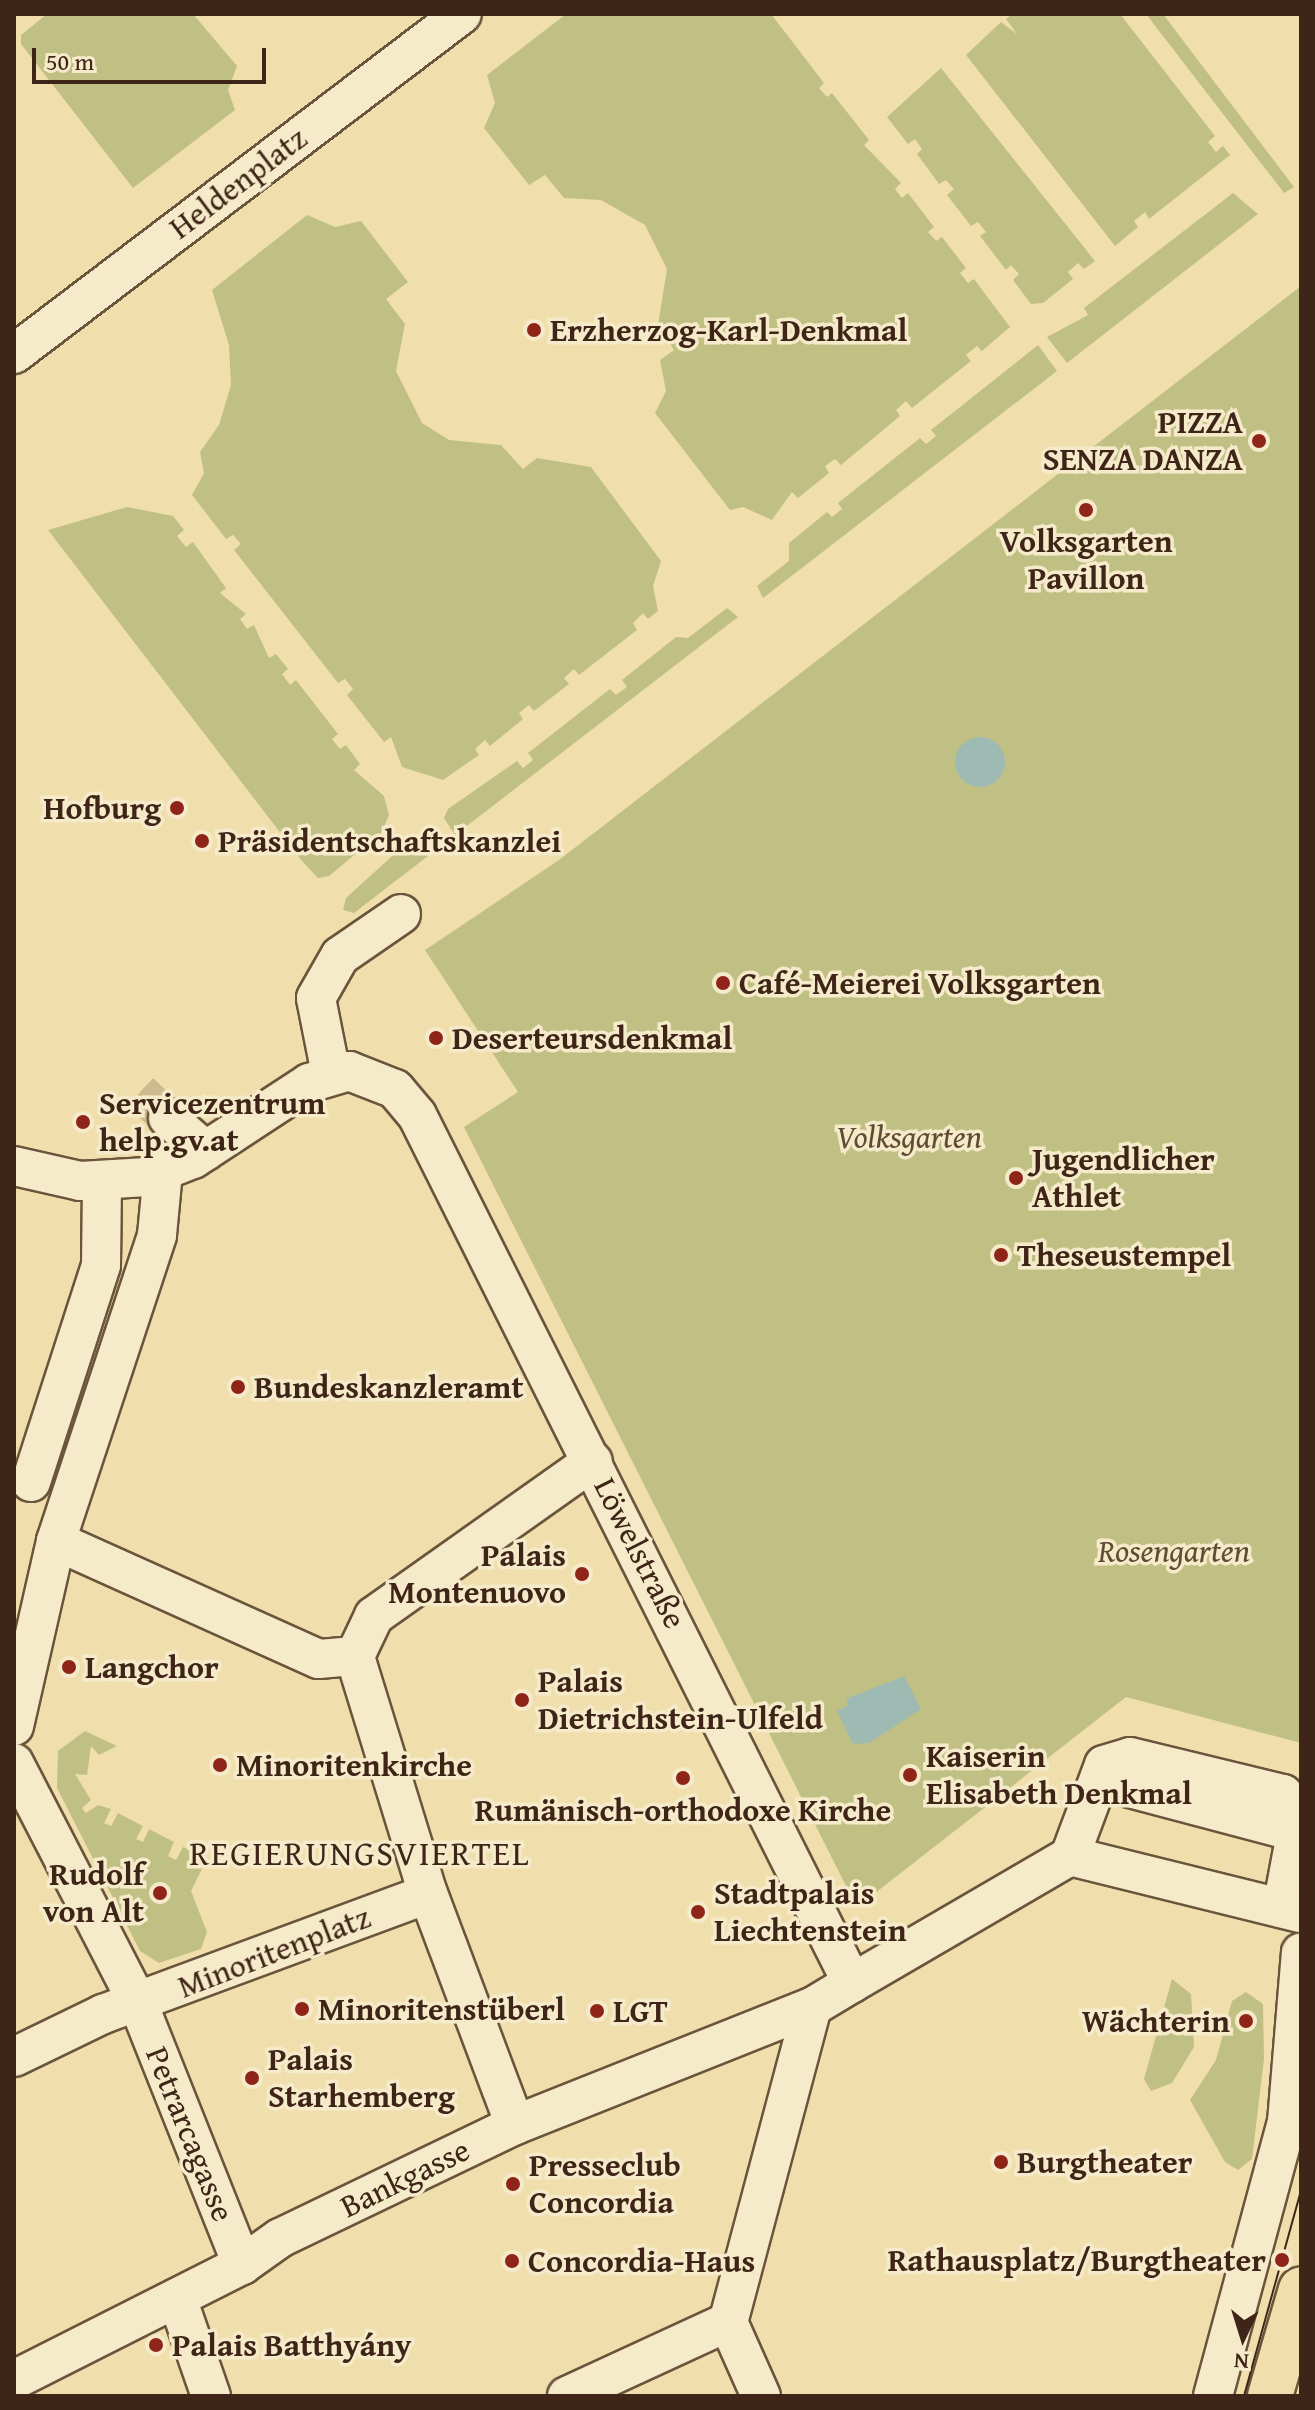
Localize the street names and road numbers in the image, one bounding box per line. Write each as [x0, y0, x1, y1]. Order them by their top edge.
street label: Heldenplatz [162, 119, 314, 247]
street label: Löwelstraße [586, 1471, 694, 1635]
street label: Minoritenplatz [173, 1898, 375, 2006]
street label: Petrarcagasse [138, 2041, 242, 2227]
street label: Bankgasse [334, 2130, 476, 2226]

